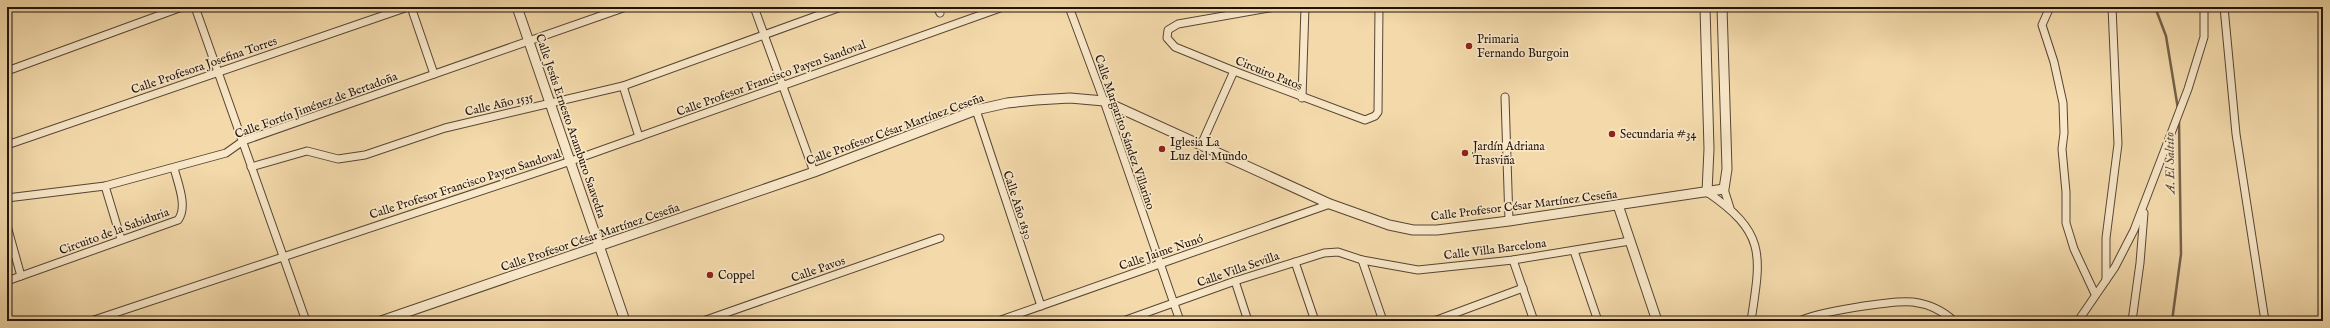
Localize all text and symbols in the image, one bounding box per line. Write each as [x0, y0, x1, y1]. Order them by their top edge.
street label: Calle Jesús Ernesto Aramburo Saavedra [531, 32, 609, 221]
place label: Primaria Fernando Burgoin [1477, 32, 1570, 61]
street label: Calle Profesora Josefina Torres [129, 33, 279, 98]
street label: Calle Profesor Francisco Payen Sandoval [674, 37, 869, 120]
marker: Primaria Fernando Burgoin [1464, 41, 1474, 51]
street label: Calle Margarito Sández Villarino [1091, 53, 1158, 212]
street label: Circuiro Patos [1233, 53, 1305, 94]
street label: Calle Fortín Jiménez de Bertadoña [233, 69, 401, 143]
street label: Calle Año 1535 [463, 89, 535, 120]
street label: Calle Profesor César Martínez Ceseña [804, 90, 987, 169]
place label: Secundaria #34 [1620, 127, 1697, 142]
marker: Secundaria #34 [1607, 129, 1617, 139]
water label: A. El Saltito [2161, 132, 2180, 196]
place label: Iglesia La Luz del Mundo [1170, 135, 1248, 164]
place label: Jardín Adriana Trasviña [1471, 139, 1545, 168]
marker: Iglesia La Luz del Mundo [1157, 144, 1167, 154]
street label: Calle Profesor Francisco Payen Sandoval [368, 146, 563, 223]
marker: Jardín Adriana Trasviña [1460, 148, 1470, 158]
street label: Calle Año 1830 [999, 169, 1036, 242]
street label: Calle Profesor César Martínez Ceseña [1430, 187, 1619, 224]
street label: Calle Profesor César Martínez Ceseña [499, 200, 682, 275]
street label: Circuito de la Sabiduria [57, 204, 172, 258]
street label: Calle Jaime Nunó [1117, 231, 1206, 275]
street label: Calle Villa Barcelona [1443, 236, 1548, 263]
street label: Calle Villa Sevilla [1195, 248, 1282, 291]
street label: Calle Pavos [789, 253, 847, 286]
place label: Coppel [718, 268, 756, 284]
marker: Coppel [705, 270, 715, 280]

